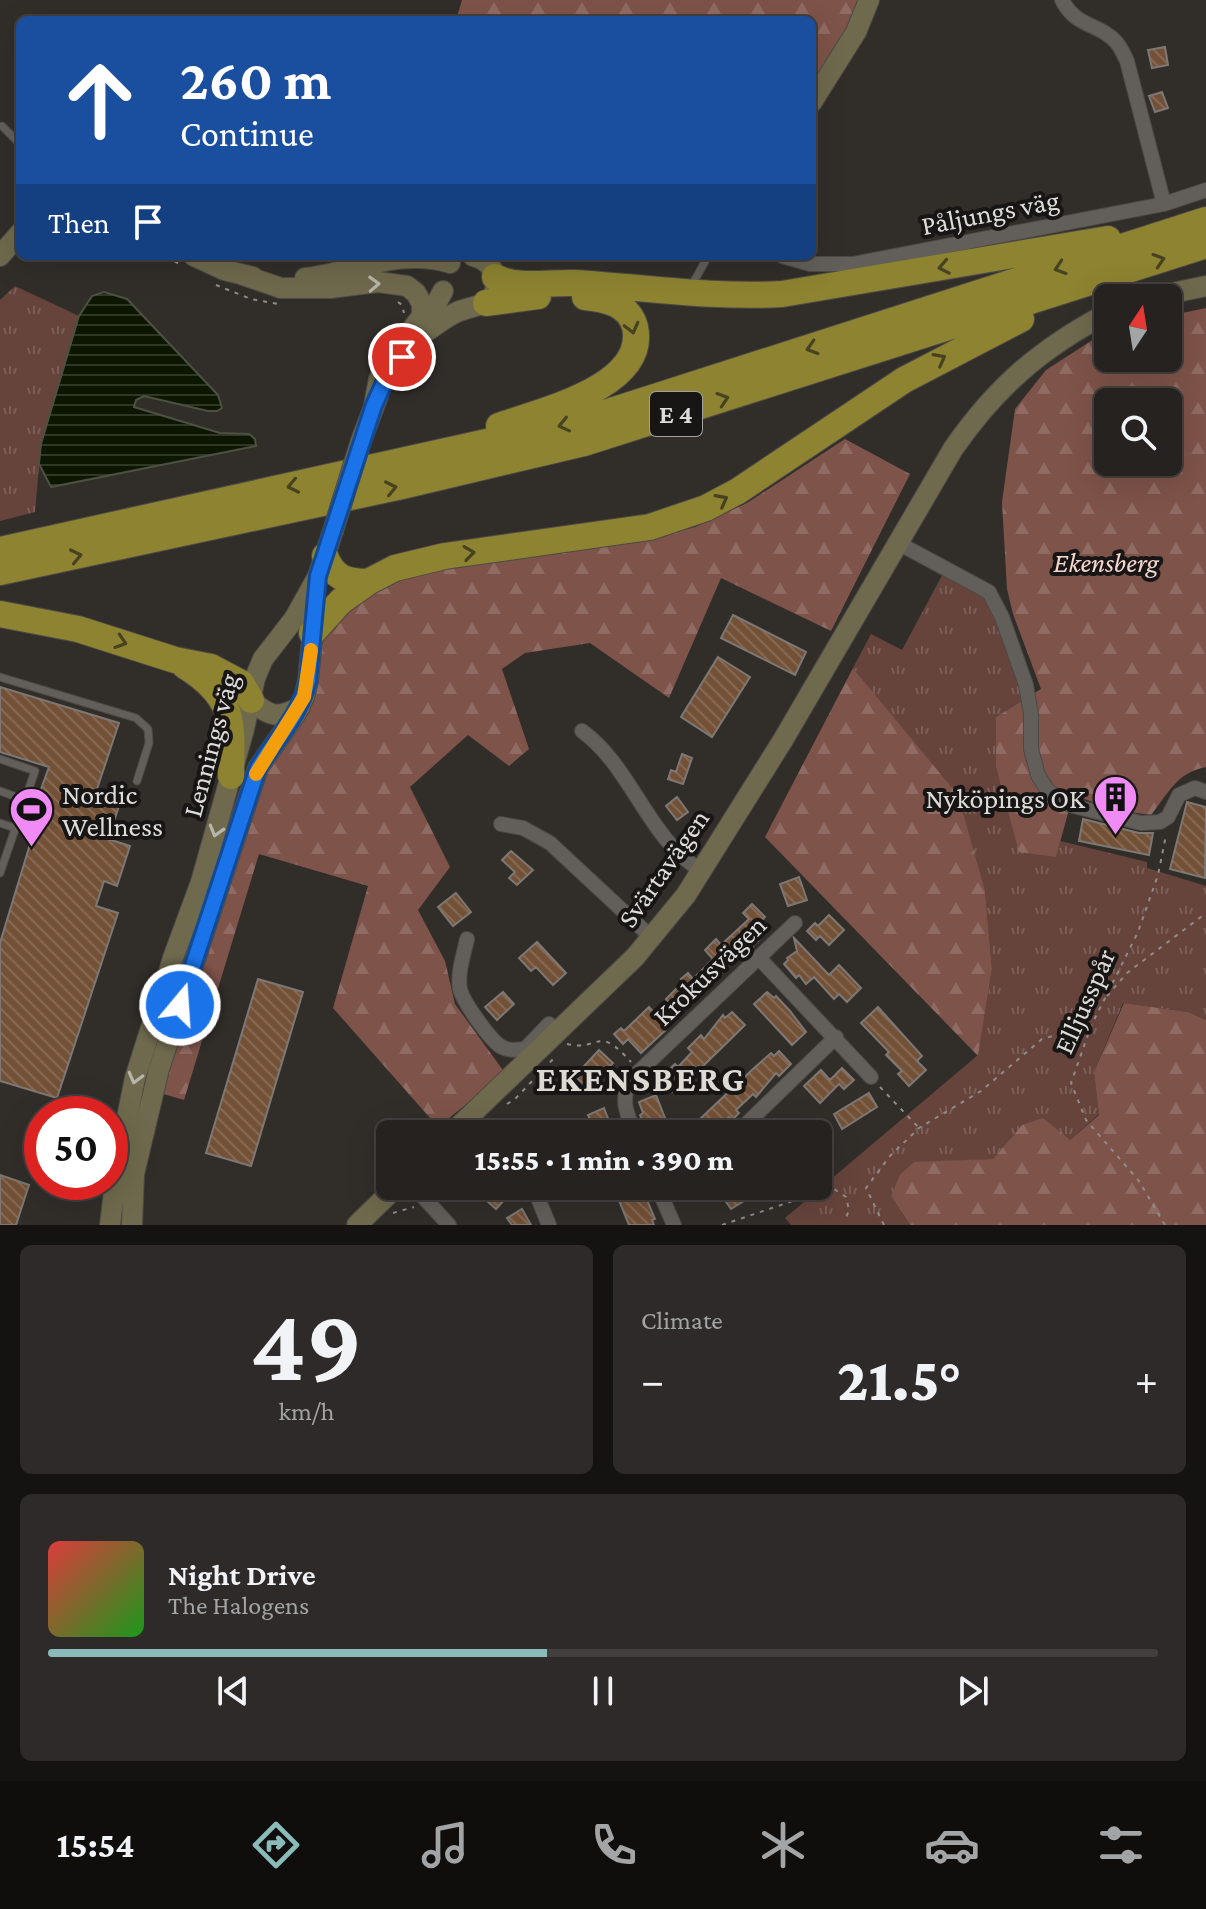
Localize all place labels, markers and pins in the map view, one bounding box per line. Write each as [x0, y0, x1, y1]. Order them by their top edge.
pin [368, 323, 436, 391]
building icon: Nyköpings OK [1092, 774, 1140, 837]
place label: Nordic Wellness [62, 779, 163, 842]
place label: Nyköpings OK [925, 783, 1086, 814]
sports icon: Nordic Wellness [7, 786, 55, 849]

